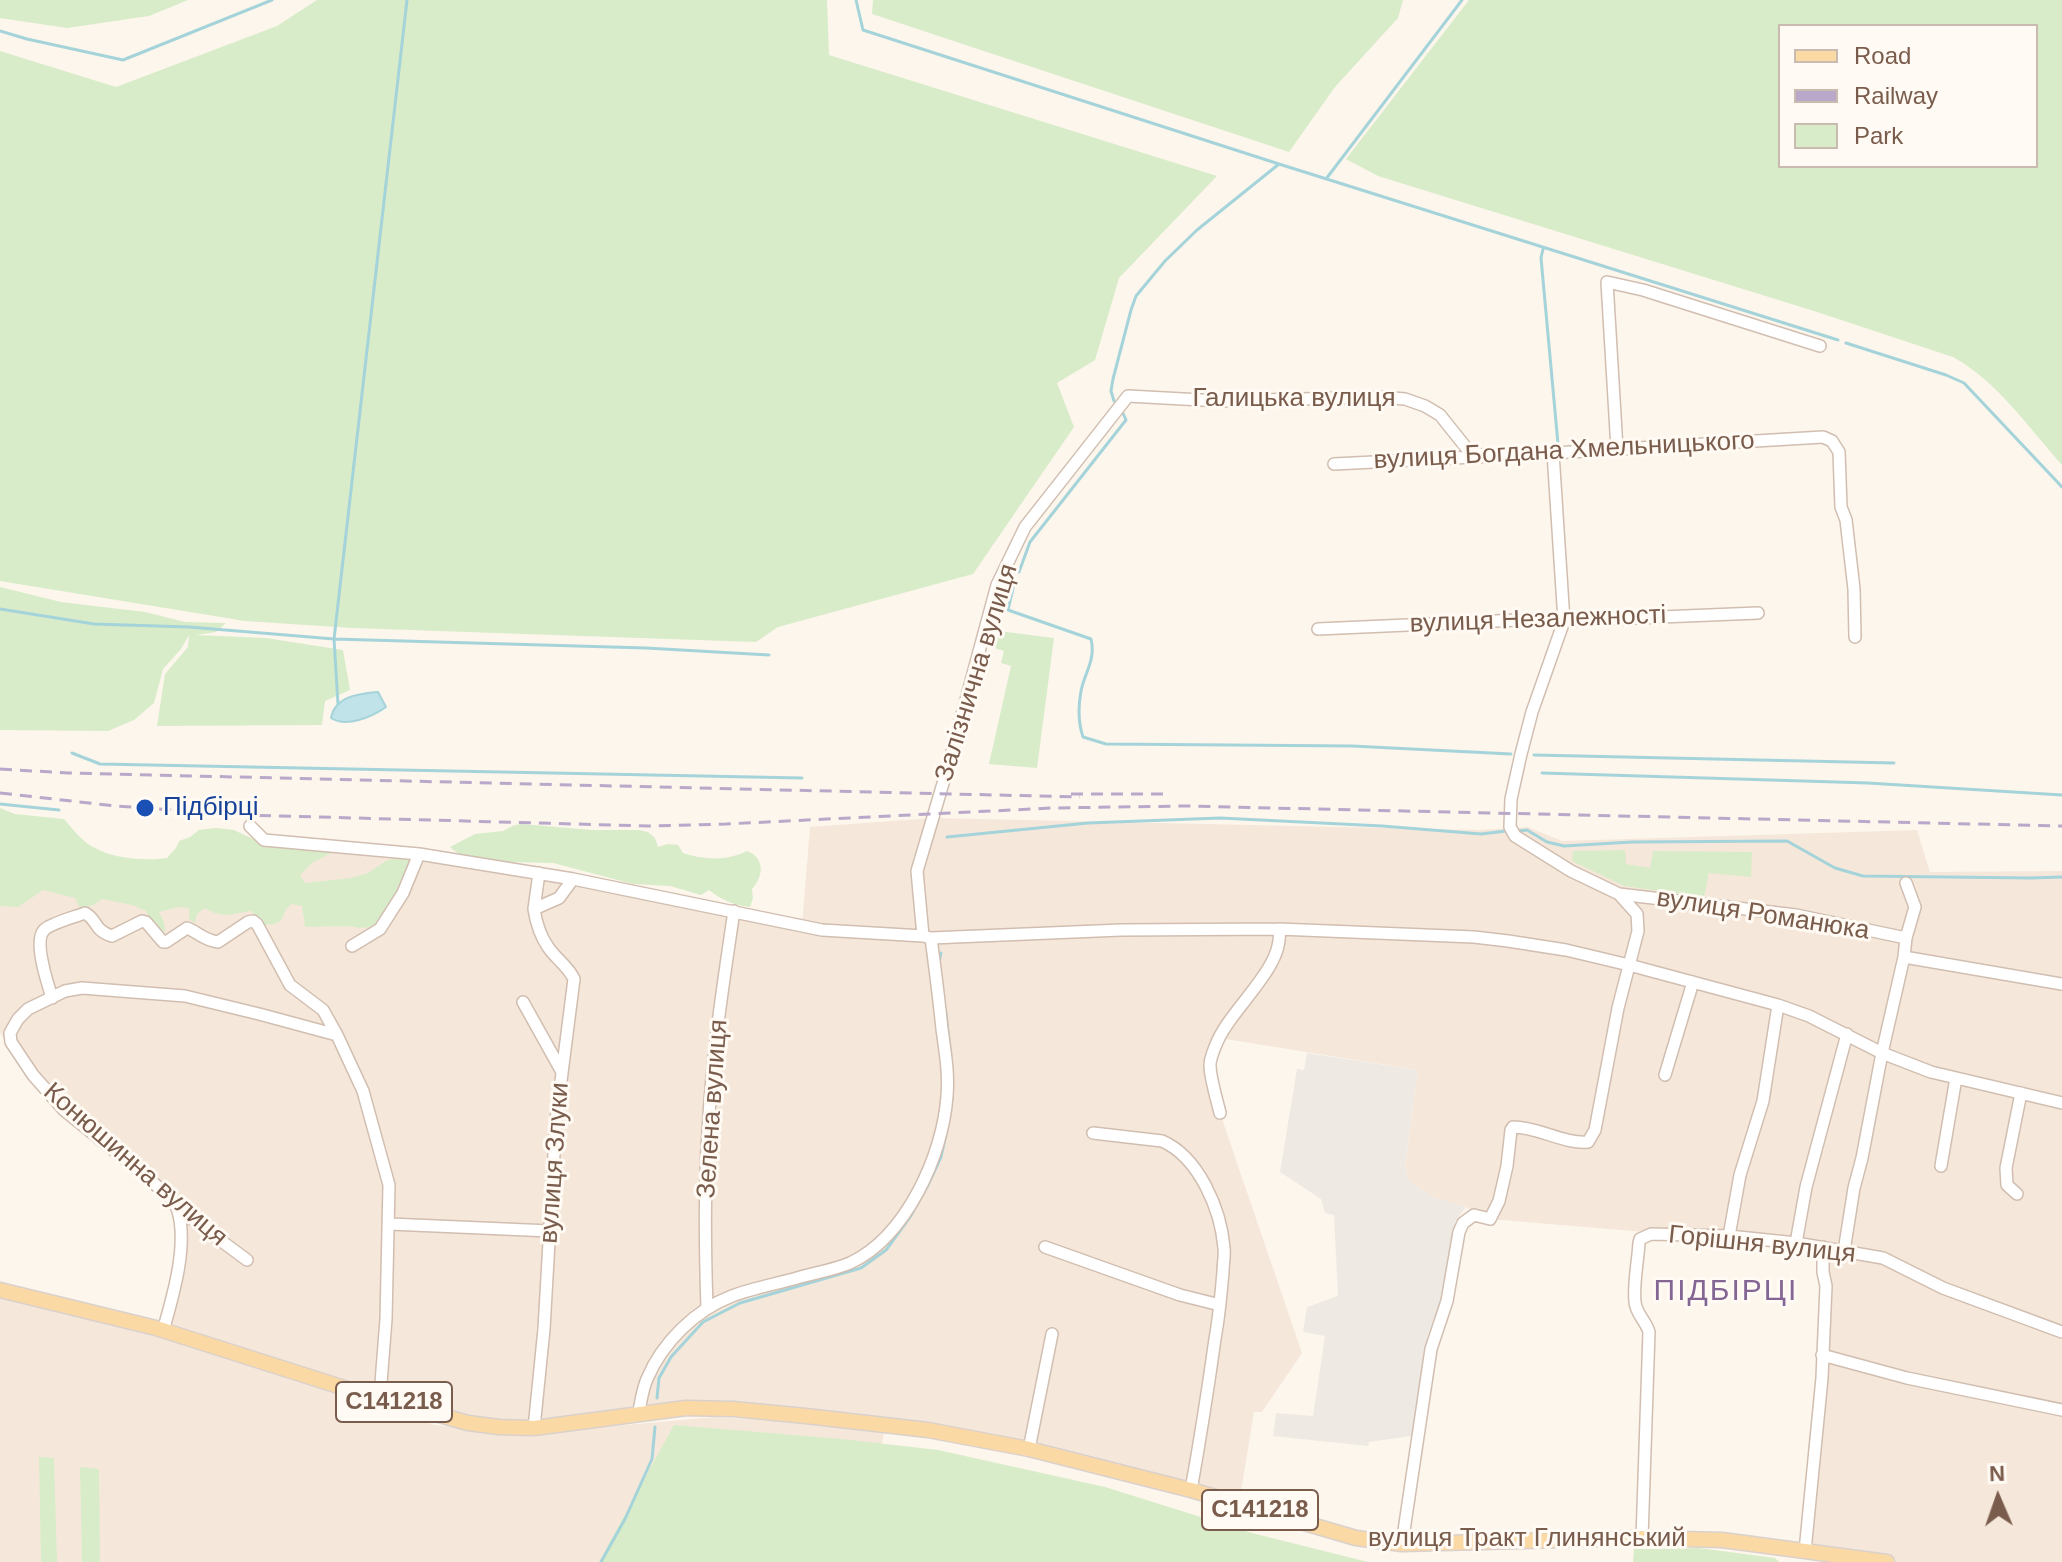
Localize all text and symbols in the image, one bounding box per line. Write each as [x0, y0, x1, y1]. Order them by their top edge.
legend [1778, 24, 2038, 168]
text: Road [1854, 42, 1911, 69]
text: Railway [1854, 82, 1938, 109]
text: Park [1854, 122, 1903, 149]
street label: Галицька вулиця [1192, 383, 1396, 415]
street label: вулиця Богдана Хмельницького [1373, 425, 1755, 477]
street label: Залізнична вулиця [929, 560, 1025, 786]
street label: вулиця Незалежності [1409, 600, 1667, 640]
place label: Підбірці [163, 792, 258, 824]
marker: Підбірці [134, 797, 156, 819]
street label: вулиця Романюка [1654, 883, 1872, 947]
street label: Зелена вулиця [691, 1018, 735, 1200]
street label: Конюшинна вулиця [37, 1077, 233, 1253]
street label: вулиця Злуки [534, 1081, 576, 1245]
street label: Горішня вулиця [1667, 1220, 1857, 1270]
district label: ПІДБІРЦІ [1654, 1274, 1798, 1310]
road number: С141218 [336, 1382, 452, 1422]
north arrow [1958, 1458, 2038, 1538]
text: N [1989, 1461, 2006, 1486]
road number: С141218 [1202, 1490, 1318, 1530]
street label: вулиця Тракт Глинянський [1368, 1523, 1686, 1555]

